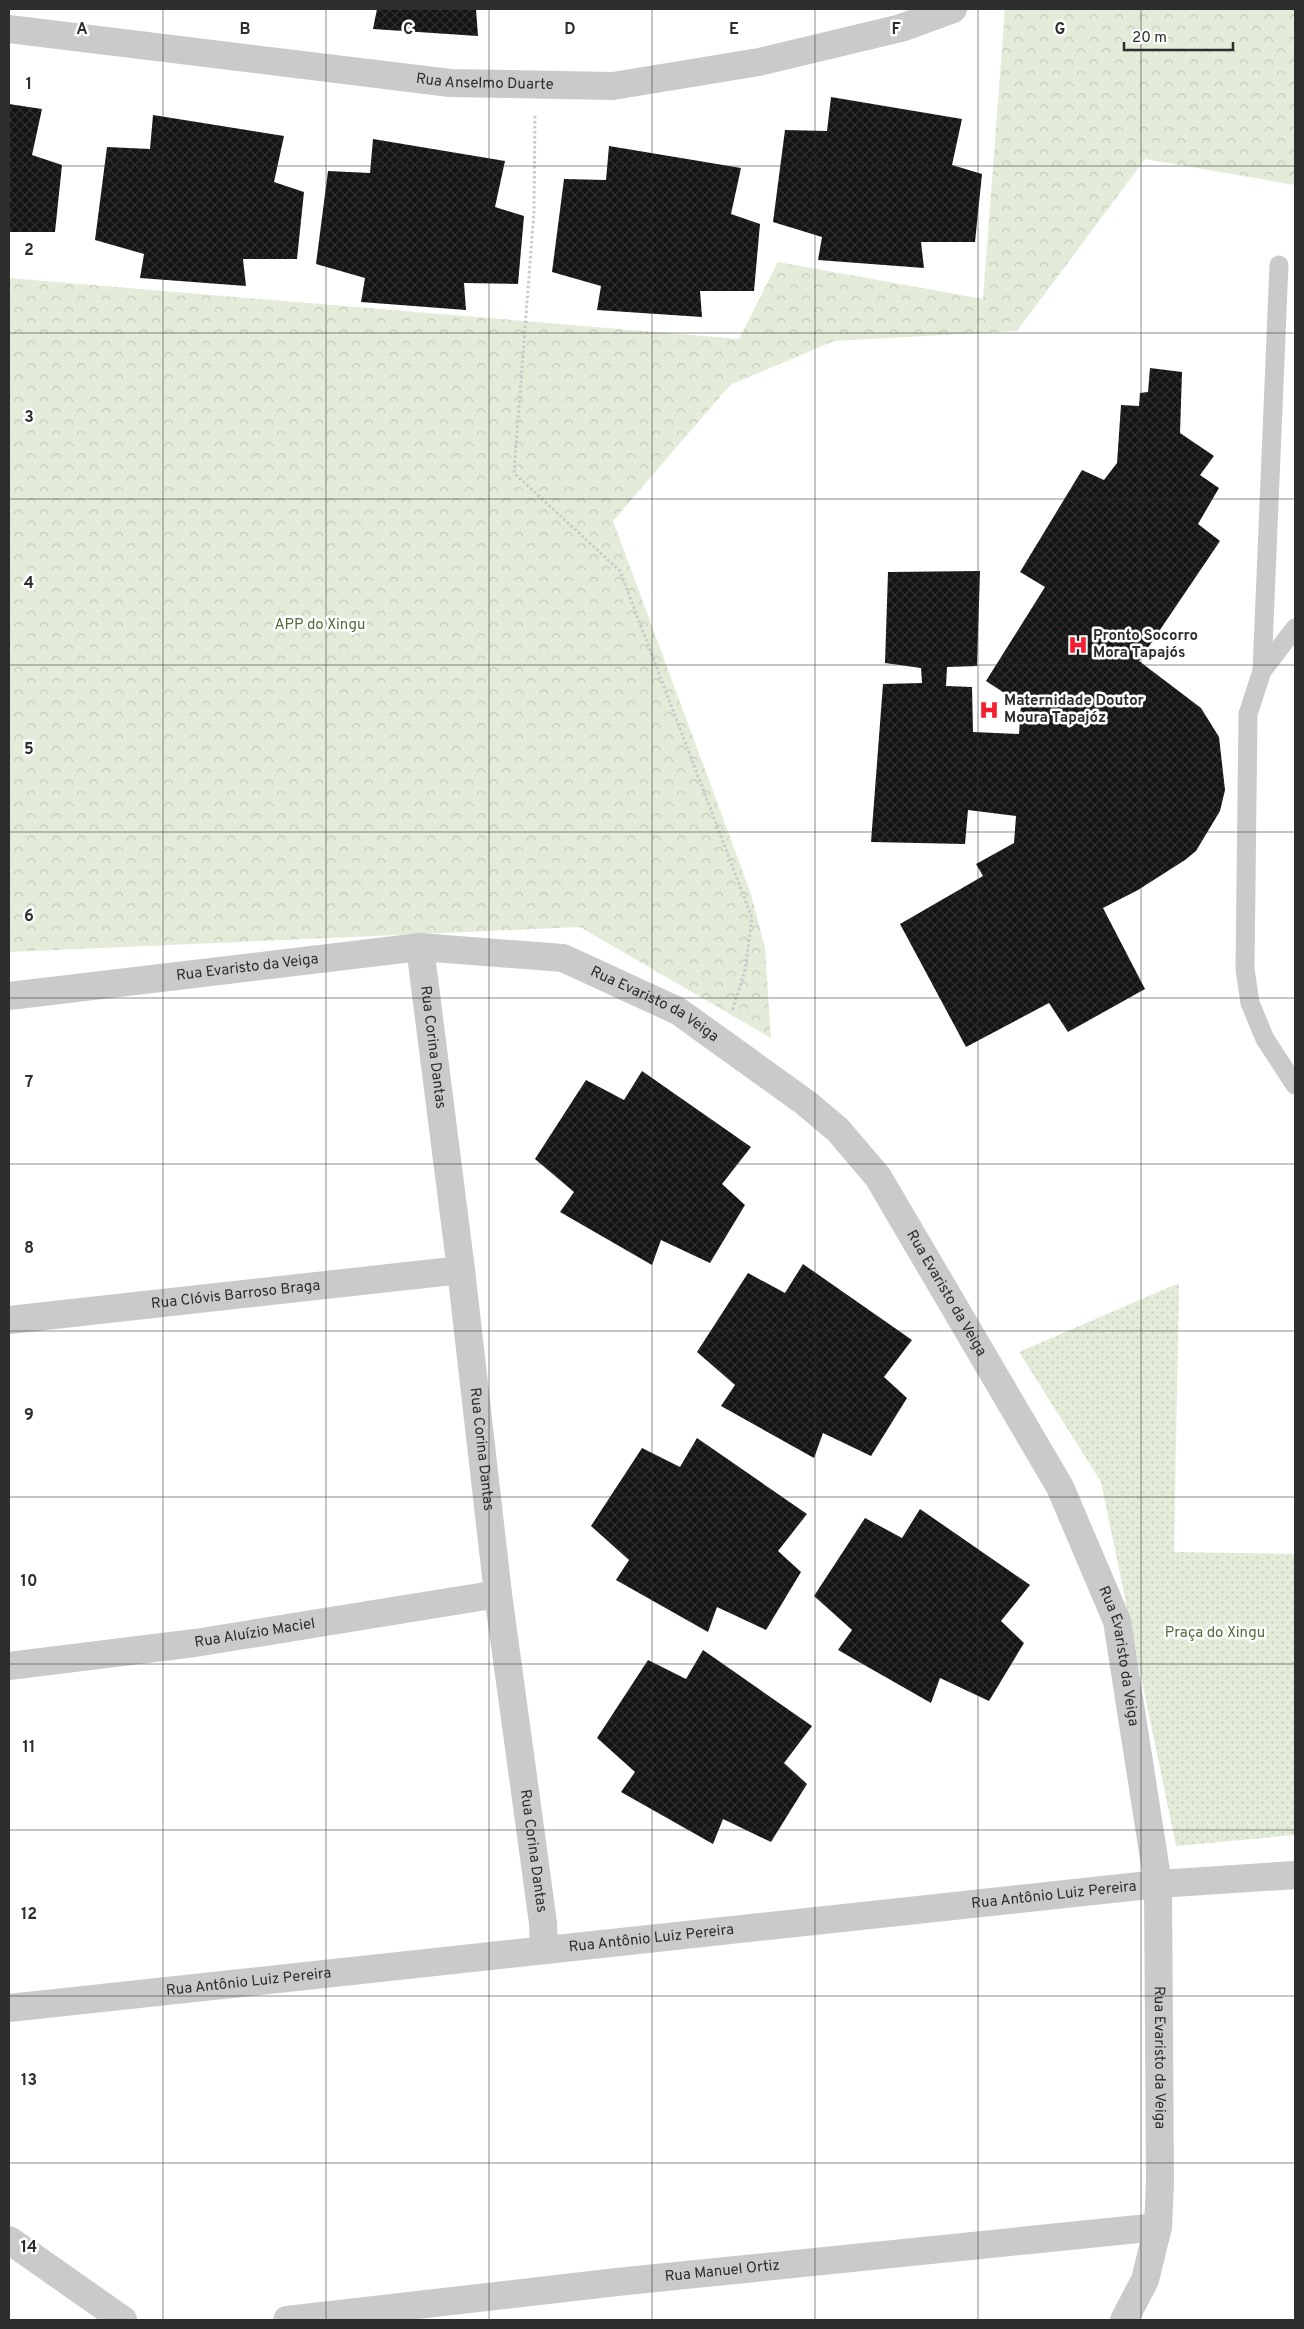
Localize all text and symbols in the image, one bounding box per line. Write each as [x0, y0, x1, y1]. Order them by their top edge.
text: A [76, 20, 88, 40]
text: B [239, 20, 251, 40]
text: C [403, 20, 413, 40]
text: D [564, 20, 576, 40]
text: E [729, 20, 739, 40]
text: F [891, 20, 901, 40]
text: G [1055, 20, 1065, 40]
scale bar [1124, 20, 1233, 52]
text: 20 m [1132, 29, 1167, 48]
street label: Rua Anselmo Duarte [415, 69, 554, 94]
text: 1 [26, 75, 32, 95]
text: 2 [24, 241, 34, 261]
text: 3 [24, 408, 34, 428]
text: 4 [24, 574, 34, 594]
park label: APP do Xingu [275, 616, 365, 635]
place label: Pronto Socorro Mora Tapajós [1093, 627, 1198, 663]
hospital icon: Pronto Socorro Mora Tapajós [1067, 634, 1089, 656]
place label: Maternidade Doutor Moura Tapajóz [1004, 692, 1145, 728]
hospital icon: Maternidade Doutor Moura Tapajóz [978, 699, 1000, 721]
text: 5 [24, 740, 34, 760]
text: 6 [24, 907, 34, 927]
street label: Rua Evaristo da Veiga [175, 950, 320, 986]
street label: Rua Evaristo da Veiga [587, 962, 722, 1047]
street label: Rua Corina Dantas [415, 984, 450, 1110]
text: 7 [25, 1073, 33, 1093]
street label: Rua Evaristo da Veiga [902, 1227, 991, 1360]
text: 8 [24, 1239, 34, 1259]
street label: Rua Clóvis Barroso Braga [150, 1276, 321, 1314]
street label: Rua Corina Dantas [465, 1387, 498, 1512]
text: 9 [24, 1406, 34, 1426]
text: 10 [21, 1572, 37, 1592]
street label: Rua Evaristo da Veiga [1094, 1583, 1143, 1728]
street label: Rua Aluízio Maciel [193, 1614, 316, 1652]
park label: Praça do Xingu [1165, 1624, 1265, 1643]
text: 11 [23, 1738, 35, 1758]
street label: Rua Corina Dantas [515, 1788, 551, 1914]
street label: Rua Antônio Luiz Pereira [970, 1877, 1138, 1914]
text: 12 [21, 1905, 37, 1925]
street label: Rua Antônio Luiz Pereira [568, 1920, 735, 1957]
street label: Rua Antônio Luiz Pereira [165, 1964, 332, 2000]
street label: Rua Evaristo da Veiga [1149, 1986, 1169, 2129]
text: 13 [21, 2071, 37, 2091]
text: 14 [21, 2238, 37, 2258]
street label: Rua Manuel Ortiz [664, 2256, 781, 2287]

